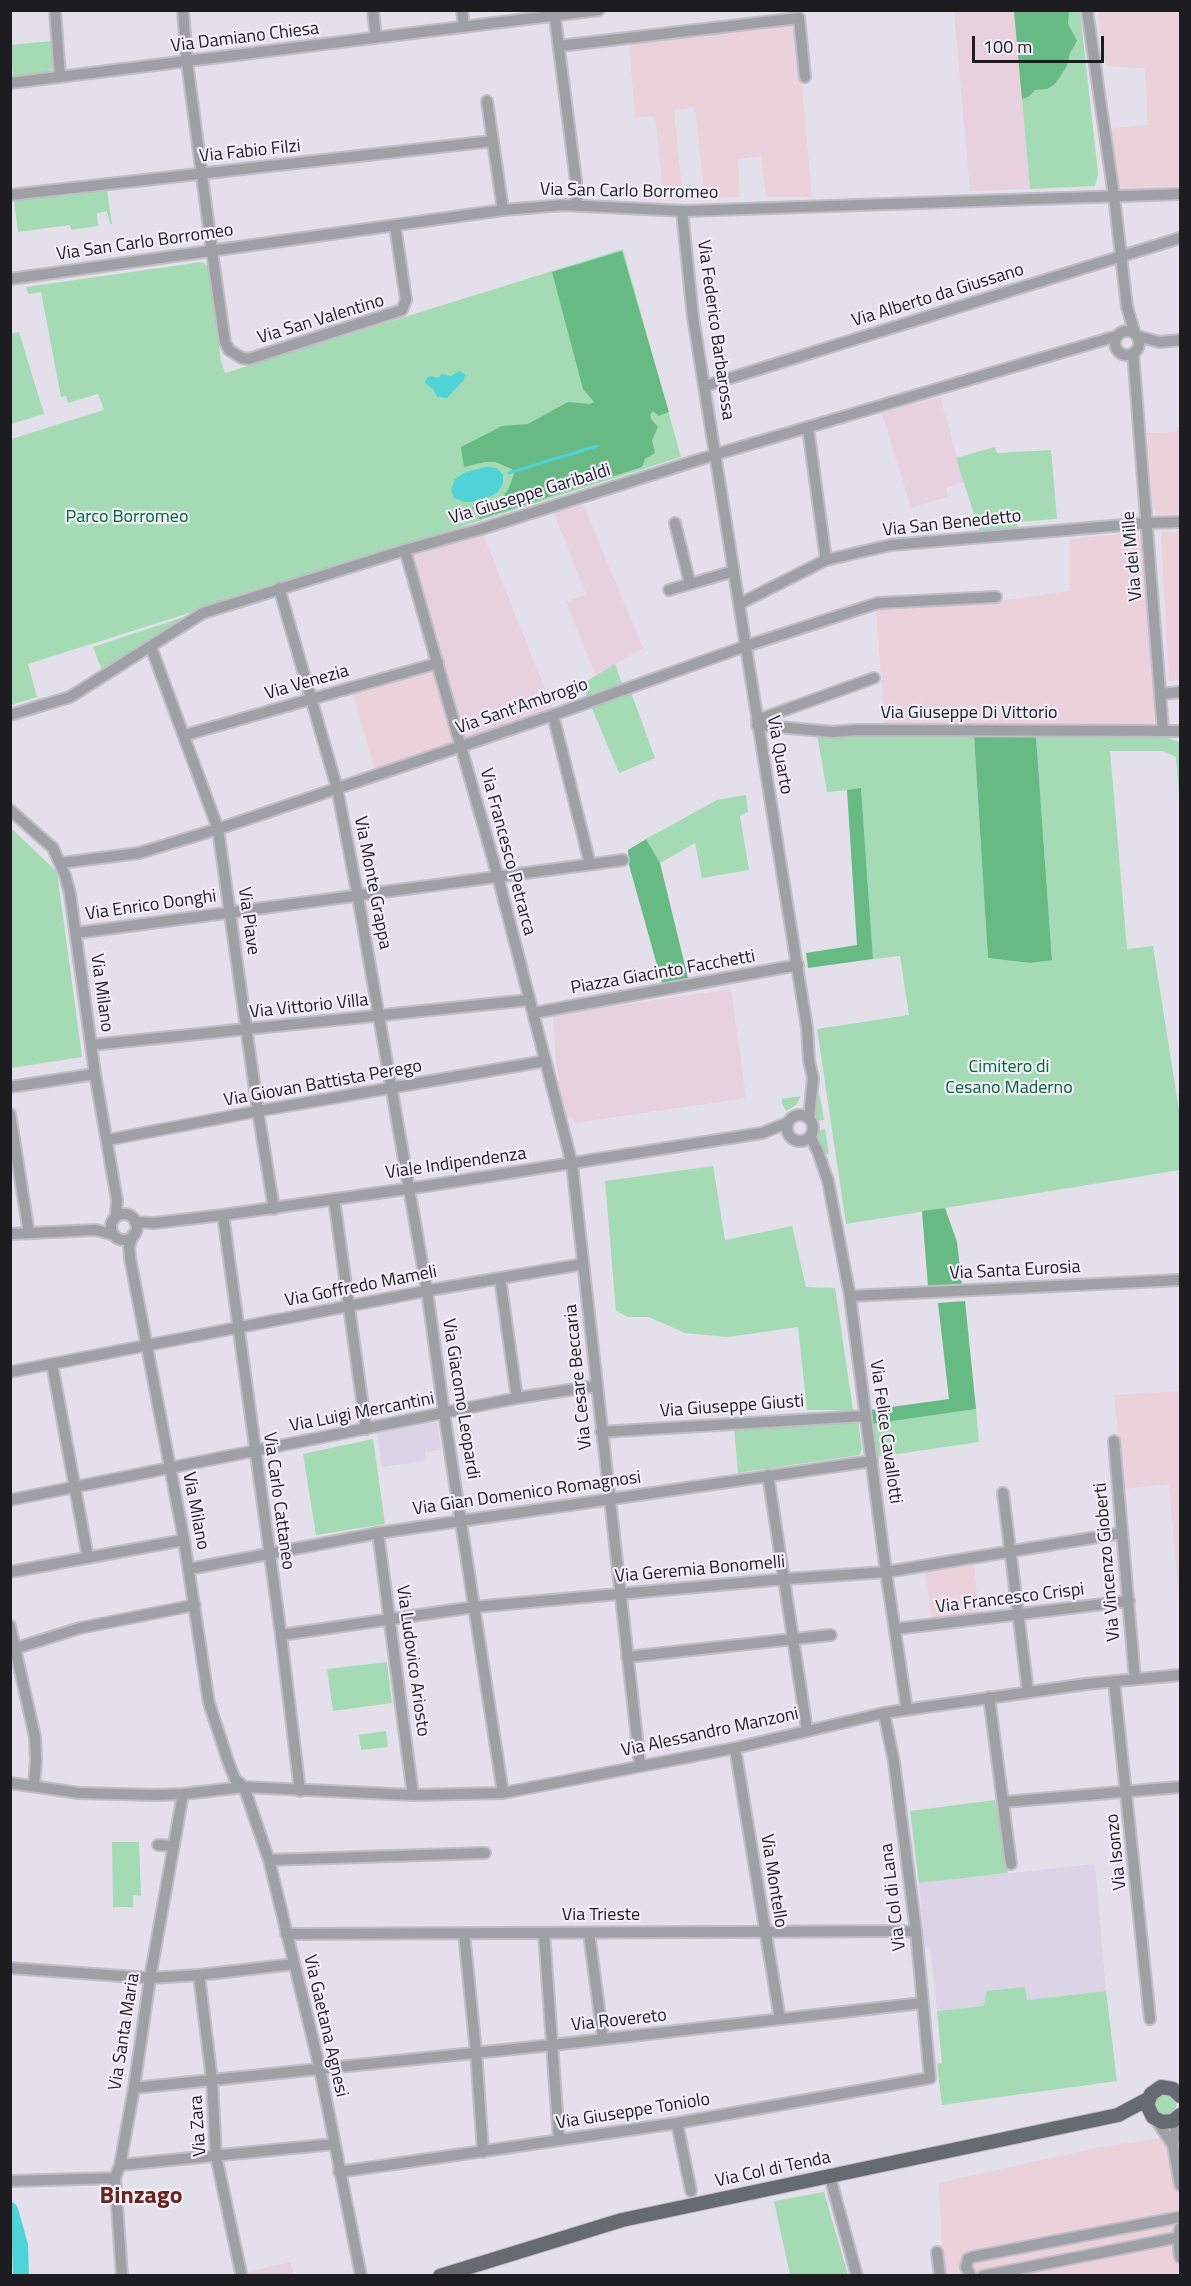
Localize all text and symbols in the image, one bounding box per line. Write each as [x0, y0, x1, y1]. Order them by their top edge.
street label: Via Damiano Chiesa [170, 18, 320, 58]
scale bar [975, 24, 1107, 62]
text: 100 m [983, 33, 1032, 60]
street label: Via Fabio Filzi [198, 136, 302, 168]
street label: Via San Carlo Borromeo [540, 180, 718, 204]
street label: Via San Carlo Borromeo [55, 220, 235, 266]
street label: Via Federico Barbarossa [692, 239, 738, 421]
street label: Via Alberto da Giussano [849, 260, 1027, 332]
street label: Via San Valentino [255, 291, 387, 349]
street label: Via Giuseppe Garibaldi [447, 460, 613, 530]
street label: Via San Benedetto [882, 506, 1022, 542]
park label: Parco Borromeo [66, 507, 188, 529]
street label: Via dei Mille [1118, 510, 1148, 602]
street label: Via Venezia [263, 661, 351, 705]
street label: Via Sant'Ambrogio [453, 674, 591, 740]
street label: Via Giuseppe Di Vittorio [880, 703, 1058, 725]
street label: Via Quarto [761, 714, 797, 796]
street label: Via Francesco Petrarca [474, 766, 540, 938]
street label: Via Monte Grappa [348, 815, 396, 951]
street label: Via Enrico Donghi [84, 886, 218, 926]
street label: Via Piave [233, 886, 263, 956]
street label: Piazza Giacinto Facchetti [569, 946, 757, 1000]
street label: Via Milano [85, 952, 117, 1034]
street label: Via Vittorio Villa [249, 990, 369, 1024]
street label: Via Giovan Battista Perego [222, 1056, 424, 1112]
park label: Cimitero di Cesano Maderno [945, 1057, 1073, 1100]
street label: Viale Indipendenza [384, 1143, 528, 1185]
street label: Via Santa Eurosia [949, 1257, 1081, 1285]
street label: Via Goffredo Mameli [283, 1262, 439, 1312]
street label: Via Cesare Beccaria [561, 1303, 597, 1451]
street label: Via Giacomo Leopardi [437, 1317, 483, 1481]
street label: Via Felice Cavallotti [864, 1359, 906, 1505]
street label: Via Luigi Mercantini [288, 1388, 436, 1438]
street label: Via Giuseppe Giusti [659, 1391, 805, 1423]
street label: Via Carlo Cattaneo [258, 1431, 298, 1571]
street label: Via Gian Domenico Romagnosi [411, 1467, 643, 1521]
street label: Via Milano [177, 1470, 213, 1552]
street label: Via Vincenzo Gioberti [1090, 1482, 1126, 1642]
street label: Via Geremia Bonomelli [614, 1552, 786, 1588]
street label: Via Francesco Crispi [934, 1579, 1086, 1619]
street label: Via Ludovico Ariosto [391, 1584, 433, 1738]
street label: Via Alessandro Manzoni [619, 1704, 801, 1762]
street label: Via Isonzo [1102, 1813, 1132, 1891]
street label: Via Montello [755, 1833, 791, 1929]
street label: Via Col di Lana [877, 1842, 911, 1952]
street label: Via Trieste [562, 1905, 640, 1927]
street label: Via Gaetana Agnesi [298, 1953, 352, 2099]
street label: Via Santa Maria [105, 1972, 145, 2092]
street label: Via Rovereto [570, 2005, 668, 2037]
street label: Via Giuseppe Toniolo [554, 2089, 712, 2135]
street label: Via Zara [186, 2095, 212, 2157]
street label: Via Col di Tenda [713, 2147, 833, 2193]
district label: Binzago [100, 2183, 182, 2211]

